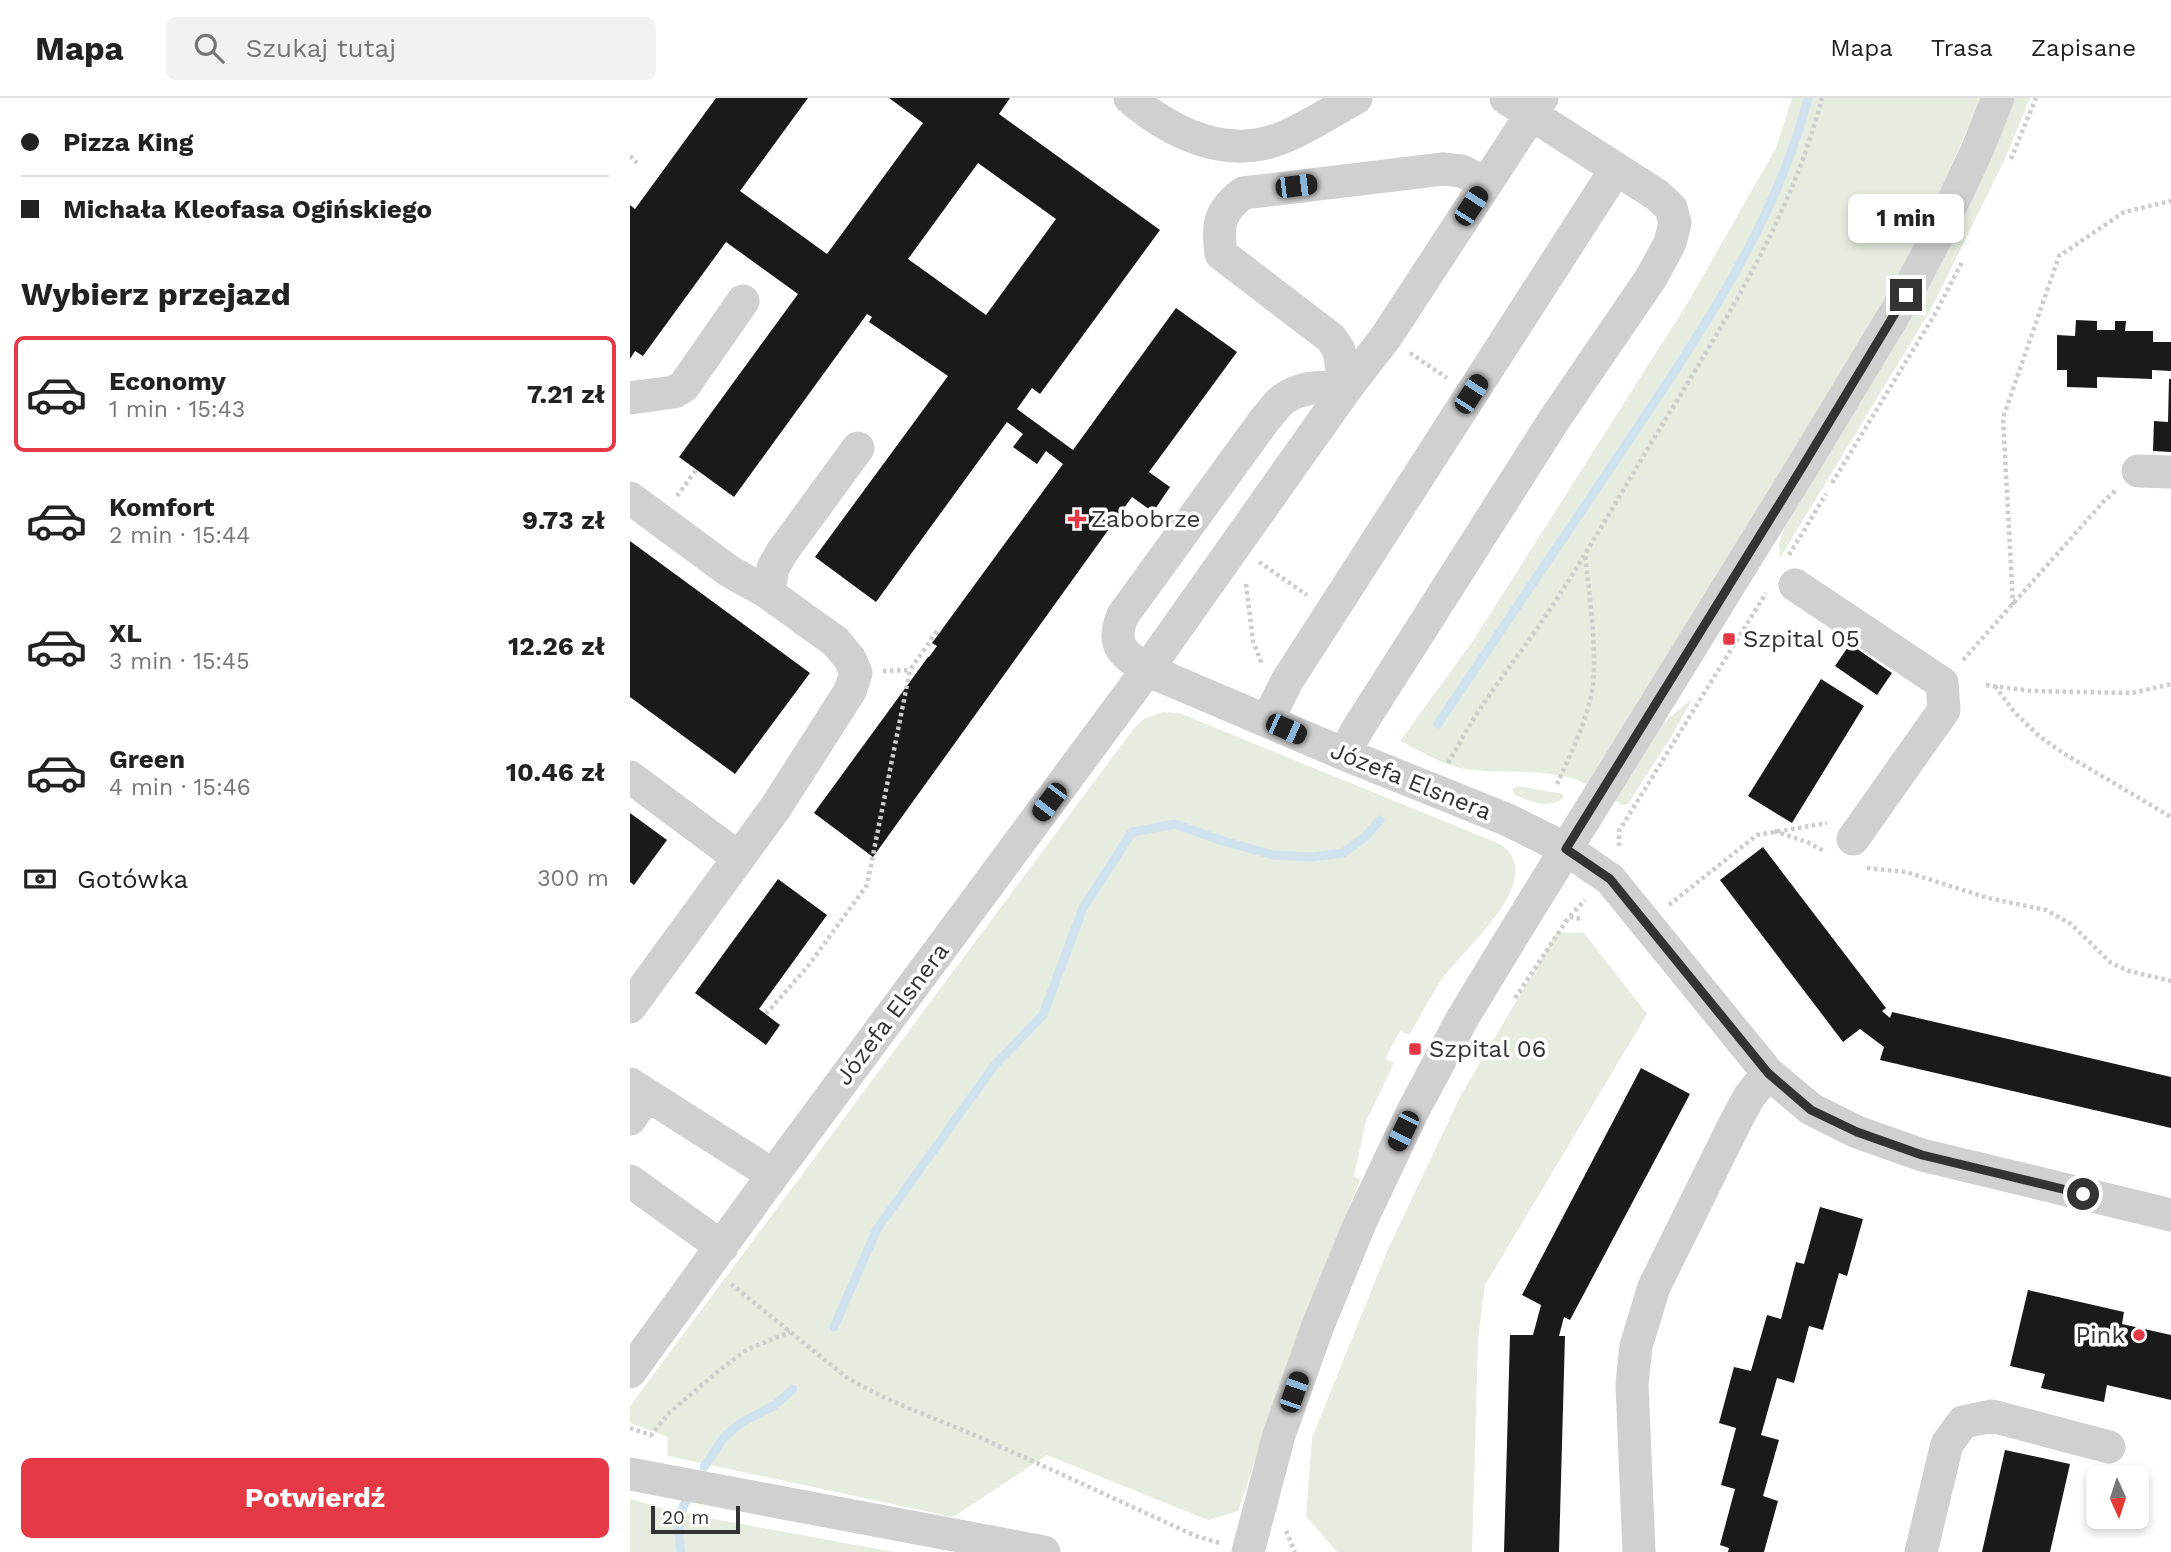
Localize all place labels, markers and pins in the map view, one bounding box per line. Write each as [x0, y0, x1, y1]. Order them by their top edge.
place label: Zabobrze [1091, 505, 1200, 533]
marker: Zabobrze [1069, 511, 1085, 527]
place label: Szpital 05 [1743, 625, 1860, 653]
marker: Szpital 05 [1721, 631, 1737, 647]
place label: Szpital 06 [1429, 1035, 1546, 1063]
marker: Szpital 06 [1407, 1041, 1423, 1057]
place label: Pink [2076, 1321, 2125, 1349]
marker: Pink [2131, 1327, 2147, 1343]

